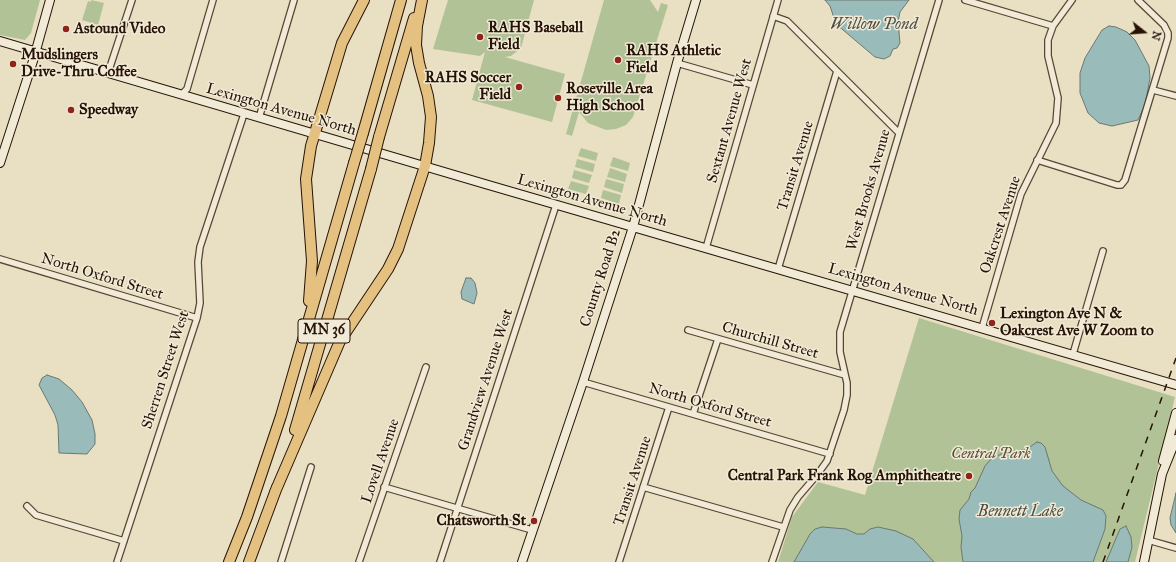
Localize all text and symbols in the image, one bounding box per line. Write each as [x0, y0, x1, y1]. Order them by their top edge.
north arrow [1124, 12, 1164, 52]
water label: Willow Pond [830, 15, 918, 35]
place label: RAHS Baseball Field [488, 19, 583, 54]
place label: Astound Video [74, 20, 165, 38]
marker: Astound Video [61, 24, 71, 34]
text: N [1148, 29, 1164, 42]
marker: RAHS Baseball Field [475, 32, 485, 42]
place label: RAHS Athletic Field [626, 42, 721, 77]
place label: Mudslingers Drive-Thru Coffee [21, 46, 137, 81]
marker: RAHS Athletic Field [613, 55, 623, 65]
street label: Sextant Avenue West [704, 57, 756, 185]
marker: Mudslingers Drive-Thru Coffee [8, 59, 18, 69]
place label: RAHS Soccer Field [425, 69, 511, 104]
street label: Lexington Avenue North [204, 80, 358, 140]
place label: Roseville Area High School [566, 80, 653, 115]
marker: RAHS Soccer Field [514, 82, 524, 92]
marker: Roseville Area High School [553, 93, 563, 103]
place label: Speedway [79, 101, 138, 119]
marker: Speedway [66, 105, 76, 115]
street label: Transit Avenue [774, 119, 818, 213]
street label: West Brooks Avenue [843, 127, 895, 253]
street label: Lexington Avenue North [515, 171, 669, 231]
street label: Oakcrest Avenue [977, 174, 1025, 276]
street label: County Road B2 [577, 227, 625, 329]
street label: North Oxford Street [39, 250, 165, 304]
street label: Lexington Avenue North [826, 260, 980, 320]
place label: Lexington Ave N & Oakcrest Ave W Zoom to [1000, 305, 1154, 340]
street label: Grandview Avenue West [455, 307, 517, 453]
street label: Sherren Street West [138, 309, 194, 431]
marker: Lexington Ave N & Oakcrest Ave W Zoom to [987, 318, 997, 328]
road number: MN 36 [298, 319, 350, 343]
street label: Churchill Street [720, 319, 820, 363]
street label: North Oxford Street [647, 380, 773, 432]
street label: Lovell Avenue [358, 416, 404, 506]
street label: Transit Avenue [610, 434, 656, 528]
park label: Central Park [951, 445, 1031, 463]
place label: Central Park Frank Rog Amphitheatre [728, 467, 961, 485]
marker: Central Park Frank Rog Amphitheatre [964, 471, 974, 481]
water label: Bennett Lake [977, 502, 1063, 522]
place label: Chatsworth St [437, 512, 526, 530]
marker: Chatsworth St [529, 516, 539, 526]

